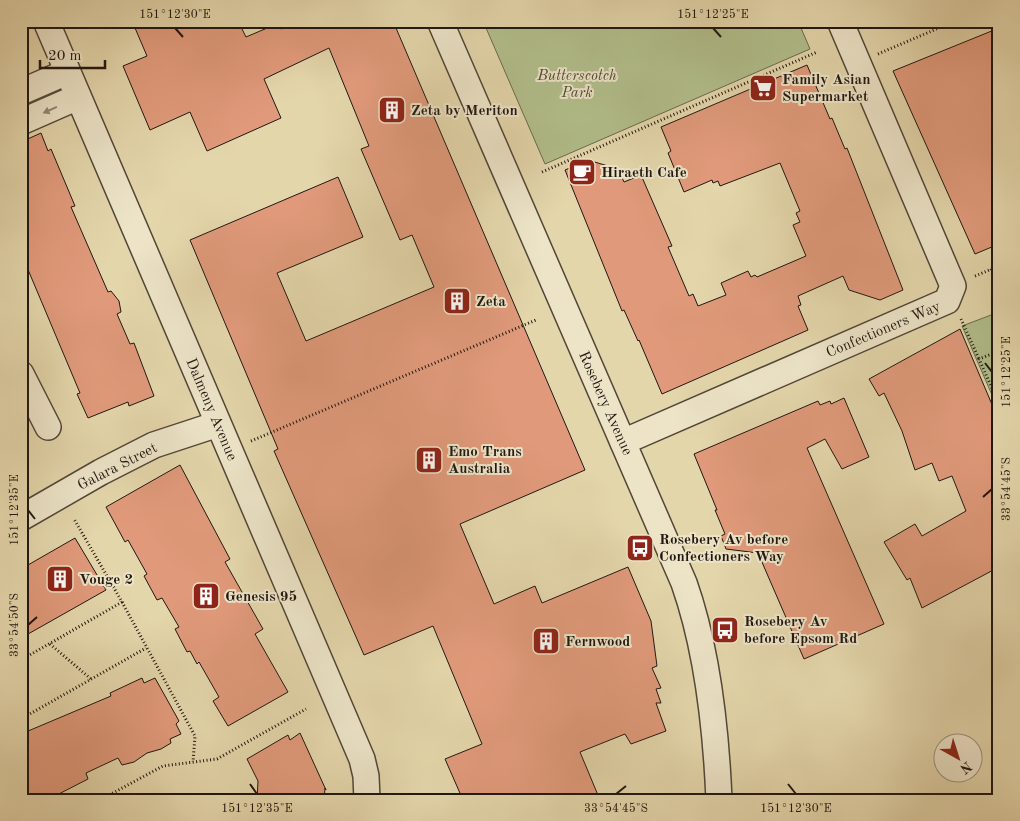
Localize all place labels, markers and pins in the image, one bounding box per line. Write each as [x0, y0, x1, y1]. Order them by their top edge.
supermarket icon: Family Asian Supermarket [748, 73, 778, 103]
place label: Family Asian Supermarket [782, 73, 870, 105]
building icon: Zeta by Meriton [377, 95, 407, 125]
place label: Zeta by Meriton [411, 104, 518, 119]
cafe icon: Hiraeth Cafe [567, 157, 597, 187]
place label: Hiraeth Cafe [601, 166, 687, 181]
building icon: Zeta [442, 286, 472, 316]
place label: Zeta [476, 295, 506, 310]
building icon: Emo Trans Australia [414, 445, 444, 475]
place label: Emo Trans Australia [448, 445, 522, 477]
bus stop icon: Rosebery Av before Confectioners Way [625, 533, 655, 563]
place label: Rosebery Av before Confectioners Way [659, 533, 788, 565]
building icon: Vouge 2 [45, 564, 75, 594]
place label: Vouge 2 [79, 573, 133, 588]
building icon: Genesis 95 [191, 581, 221, 611]
place label: Genesis 95 [225, 590, 297, 605]
bus stop icon: Rosebery Av before Epsom Rd [710, 615, 740, 645]
place label: Rosebery Av before Epsom Rd [744, 615, 857, 647]
building icon: Fernwood [531, 626, 561, 656]
place label: Fernwood [565, 635, 630, 650]

